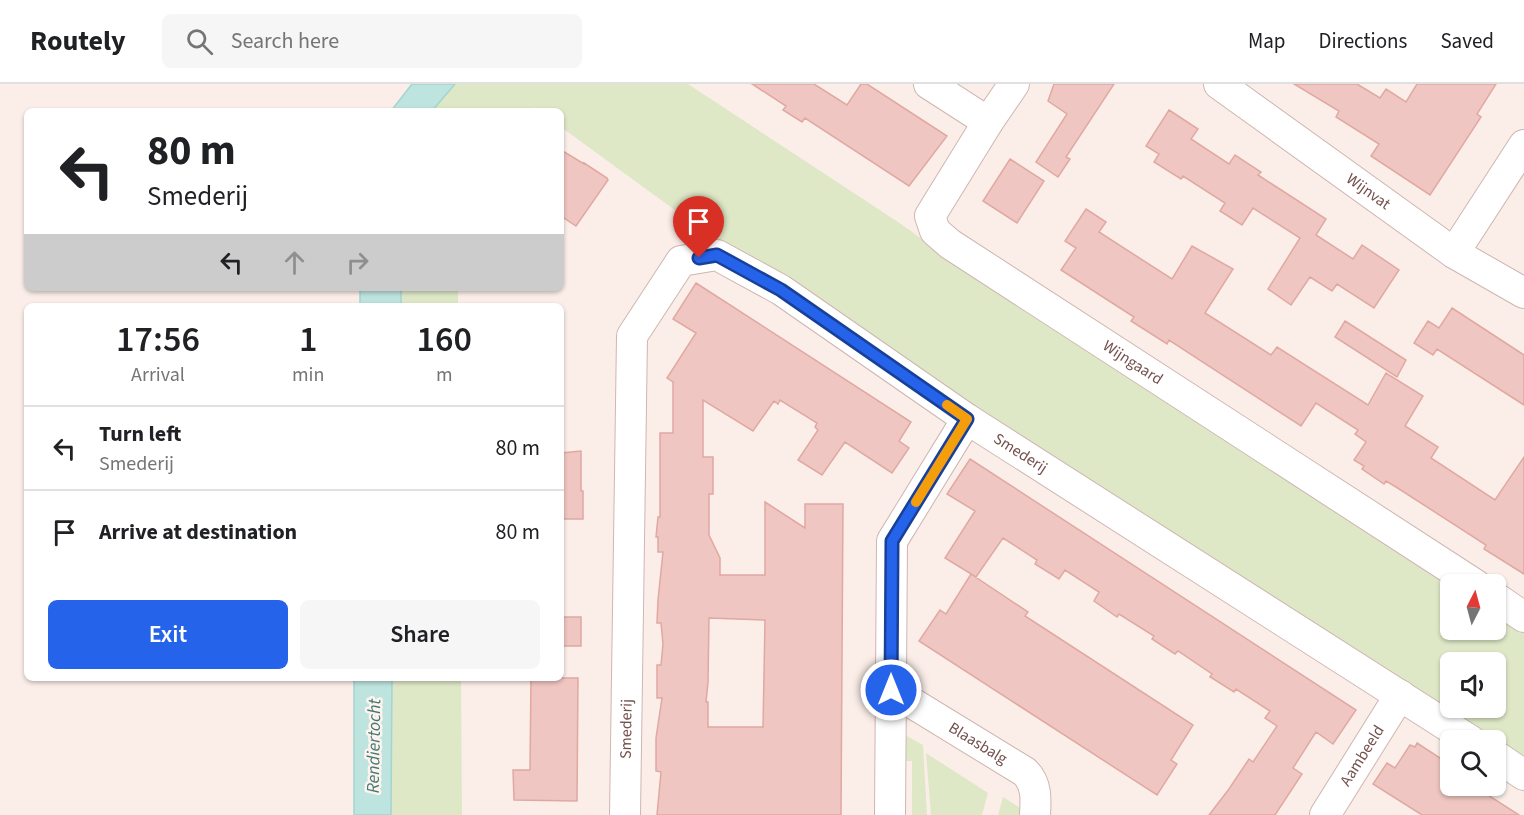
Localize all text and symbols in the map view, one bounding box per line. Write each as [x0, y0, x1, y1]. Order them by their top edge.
search box [162, 14, 582, 68]
text: Routely [30, 21, 126, 61]
icon: search [183, 25, 216, 58]
text: Search here [231, 25, 339, 57]
text: Map [1248, 26, 1286, 56]
text: Directions [1319, 26, 1407, 56]
text: Saved [1440, 26, 1494, 56]
text: 80 m [147, 121, 236, 181]
icon: left [48, 132, 126, 210]
street label: Wijnvat [1342, 168, 1395, 215]
text: Smederij [147, 177, 248, 216]
pin [673, 196, 724, 258]
icon: arrive [682, 205, 715, 238]
icon: left [215, 246, 248, 279]
icon: ahead [278, 246, 311, 279]
icon: right [341, 246, 374, 279]
text: 17:56 [116, 314, 200, 365]
text: 1 [299, 314, 317, 365]
text: 160 [416, 314, 472, 365]
street label: Wijngaard [1098, 335, 1167, 390]
text: Arrival [131, 361, 185, 389]
text: min [292, 361, 324, 389]
text: m [436, 361, 452, 389]
text: Turn left [99, 418, 181, 450]
street label: Smederij [989, 428, 1052, 479]
icon: left [48, 432, 81, 465]
text: 80 m [495, 432, 540, 464]
text: Smederij [99, 450, 174, 478]
icon: arrive [48, 516, 81, 549]
text: Arrive at destination [99, 516, 297, 548]
text: 80 m [495, 516, 540, 548]
north arrow [1440, 574, 1506, 640]
map controls [1440, 574, 1506, 796]
button: Exit [48, 600, 288, 669]
button: Share [300, 600, 540, 669]
button: sound [1440, 652, 1506, 718]
position arrow [859, 658, 923, 722]
water label: Rendiertocht [361, 697, 387, 793]
street label: Smederij [615, 699, 638, 759]
street label: Blaasbalg [944, 717, 1012, 770]
street label: Aambeeld [1335, 721, 1389, 790]
button: search [1440, 730, 1506, 796]

